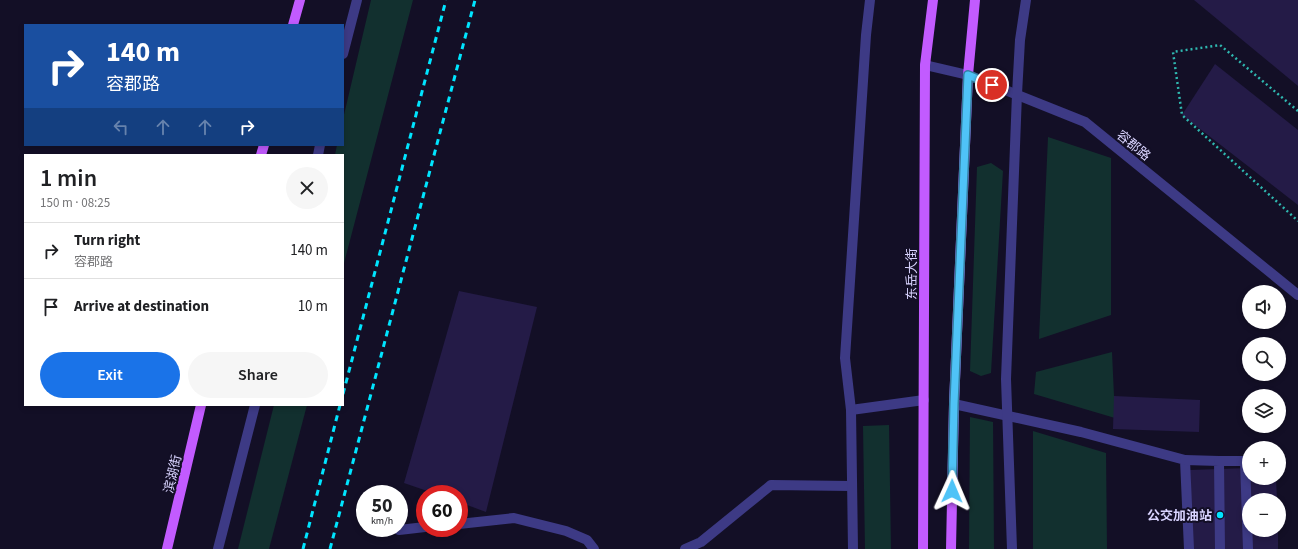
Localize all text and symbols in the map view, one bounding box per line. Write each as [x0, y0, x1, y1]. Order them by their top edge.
text: 140 m [106, 32, 180, 72]
icon: right [40, 40, 92, 92]
pin [975, 68, 1009, 102]
text: 容郡路 [106, 72, 160, 97]
icon: arrive [981, 74, 1003, 96]
icon: left [110, 116, 132, 138]
icon: ahead [152, 116, 174, 138]
icon: ahead [194, 116, 216, 138]
icon: right [236, 116, 258, 138]
street label: 容郡路 [1113, 127, 1154, 165]
text: 1 min [40, 161, 97, 196]
button: close [286, 167, 328, 209]
text: 150 m · 08:25 [40, 194, 110, 212]
text: Turn right [74, 230, 140, 251]
icon: right [40, 240, 62, 262]
text: 140 m [290, 240, 328, 261]
street label: 东岳大街 [903, 248, 921, 300]
text: 容郡路 [74, 253, 113, 271]
map controls [1242, 285, 1286, 537]
button: sound [1242, 285, 1286, 329]
icon: arrive [40, 296, 62, 318]
text: Arrive at destination [74, 296, 209, 317]
text: 10 m [298, 296, 328, 317]
button: search [1242, 337, 1286, 381]
button: Exit [40, 352, 180, 398]
button: Share [188, 352, 328, 398]
button: layers [1242, 389, 1286, 433]
button: + [1242, 441, 1286, 485]
street label: 滨湖街 [160, 453, 186, 495]
position arrow [931, 470, 973, 512]
speed limit sign: 60 [416, 485, 468, 537]
text: 50 [371, 492, 393, 520]
button: − [1242, 493, 1286, 537]
place label: 公交加油站 [1147, 507, 1212, 525]
marker: 公交加油站 [1215, 510, 1225, 520]
text: km/h [371, 514, 393, 528]

